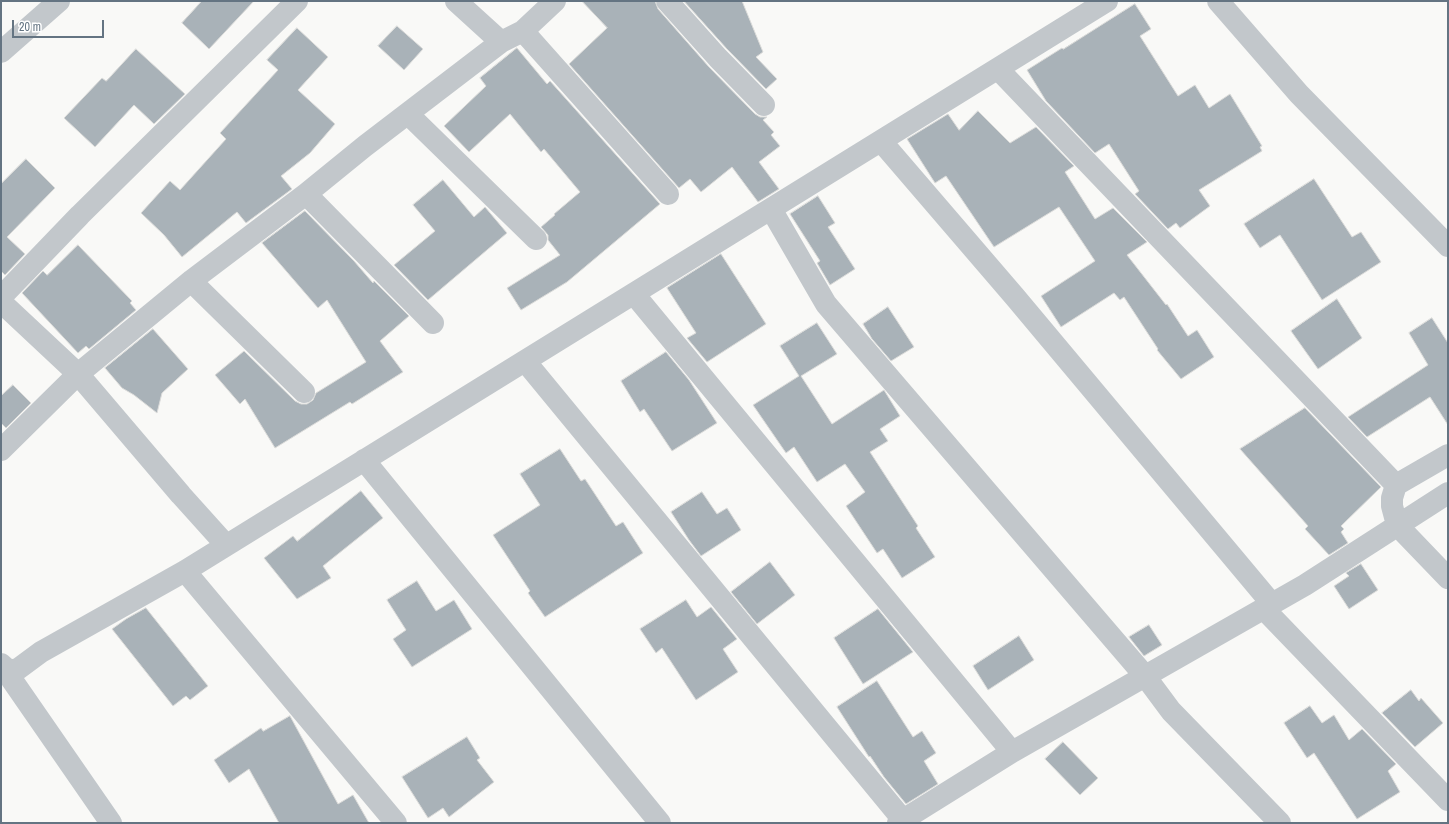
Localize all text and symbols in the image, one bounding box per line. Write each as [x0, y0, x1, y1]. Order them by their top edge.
scale bar [14, 12, 106, 38]
text: 20 m [19, 19, 41, 35]

